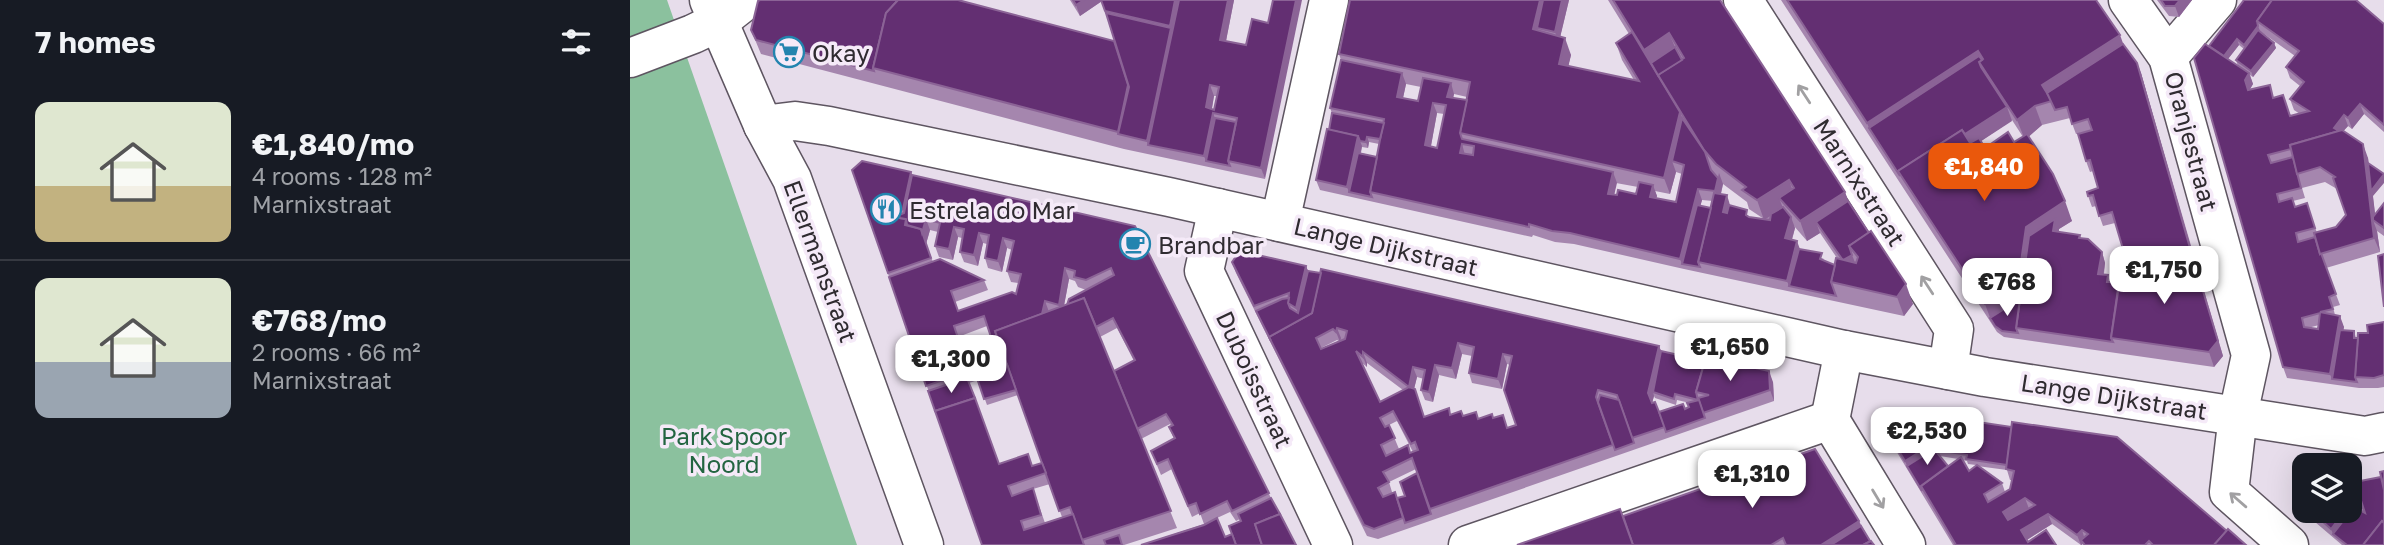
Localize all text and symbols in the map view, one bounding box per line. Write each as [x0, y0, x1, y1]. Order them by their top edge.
icon: filters [557, 23, 595, 61]
text: 7 homes [35, 24, 156, 60]
supermarket icon: Okay [772, 35, 806, 69]
place label: Okay [812, 38, 870, 67]
street label: Oranjestraat [2159, 68, 2225, 214]
one-way arrow [1796, 85, 1811, 104]
street label: Marnixstraat [1808, 113, 1912, 251]
text: €1,840/mo [252, 126, 414, 162]
icon: home [91, 130, 175, 214]
pin: €1,840 [1927, 144, 2041, 203]
text: €1,840 [1944, 152, 2024, 180]
text: 4 rooms · 128 m² [252, 162, 432, 190]
street label: Ellermanstraat [778, 176, 864, 346]
text: Marnixstraat [252, 190, 392, 218]
restaurant icon: Estrela do Mar [869, 192, 903, 226]
place label: Estrela do Mar [909, 195, 1075, 224]
street label: Lange Dijkstraat [1291, 211, 1481, 281]
cafe icon: Brandbar [1118, 227, 1152, 261]
place label: Brandbar [1158, 230, 1264, 259]
pin: €1,750 [2107, 246, 2221, 306]
text: €1,750 [2126, 255, 2202, 283]
pin: €768 [1966, 258, 2048, 318]
text: €768 [1978, 267, 2036, 295]
one-way arrow [1919, 276, 1933, 296]
text: €768/mo [252, 302, 386, 338]
icon: home [91, 306, 175, 390]
street label: Duboisstraat [1211, 306, 1299, 452]
pin: €1,650 [1673, 324, 1787, 383]
text: €1,650 [1690, 332, 1770, 360]
pin: €1,300 [894, 336, 1008, 395]
text: 2 rooms · 66 m² [252, 338, 421, 366]
text: €1,300 [911, 344, 991, 372]
text: Marnixstraat [252, 366, 392, 394]
street label: Lange Dijkstraat [2019, 367, 2209, 425]
pin: €2,530 [1870, 407, 1984, 467]
text: €2,530 [1887, 416, 1967, 444]
park label: Park Spoor Noord [661, 421, 787, 478]
pin: €1,310 [1695, 450, 1809, 510]
map controls [2292, 453, 2362, 523]
button: layers [2292, 453, 2362, 523]
text: €1,310 [1714, 459, 1790, 487]
one-way arrow [1871, 488, 1885, 508]
one-way arrow [2229, 492, 2247, 508]

